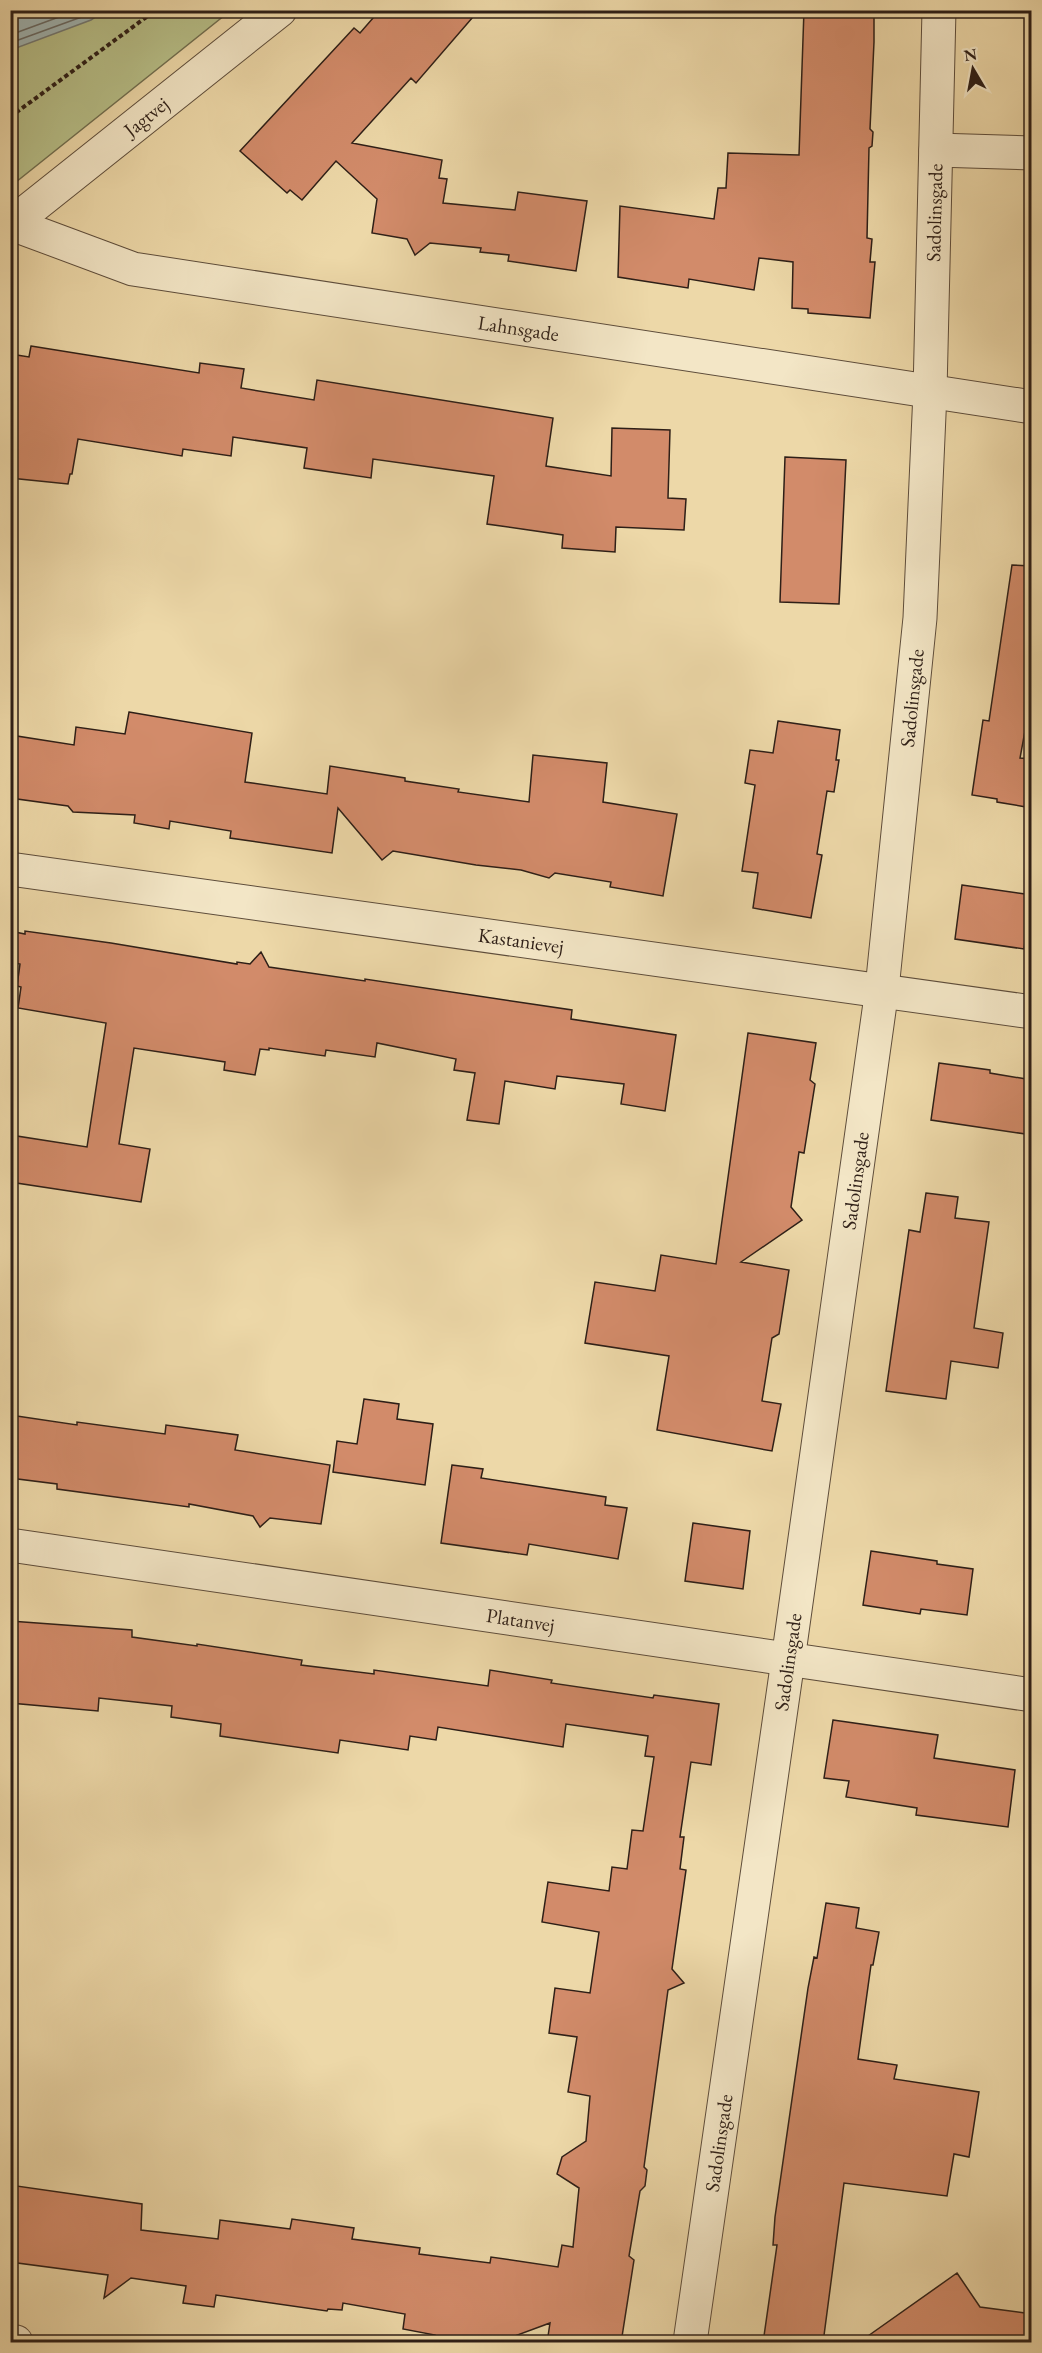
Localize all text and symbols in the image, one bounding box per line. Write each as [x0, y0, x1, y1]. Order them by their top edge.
north arrow [943, 39, 1003, 99]
text: N [962, 43, 979, 66]
street label: Jagtvej [117, 91, 174, 144]
street label: Sadolinsgade [920, 163, 948, 262]
street label: Lahnsgade [476, 309, 561, 347]
street label: Sadolinsgade [894, 648, 930, 748]
street label: Kastanievej [477, 922, 566, 959]
street label: Sadolinsgade [835, 1130, 875, 1231]
street label: Platanvej [485, 1602, 556, 1638]
street label: Sadolinsgade [768, 1611, 807, 1713]
street label: Sadolinsgade [699, 2092, 738, 2194]

